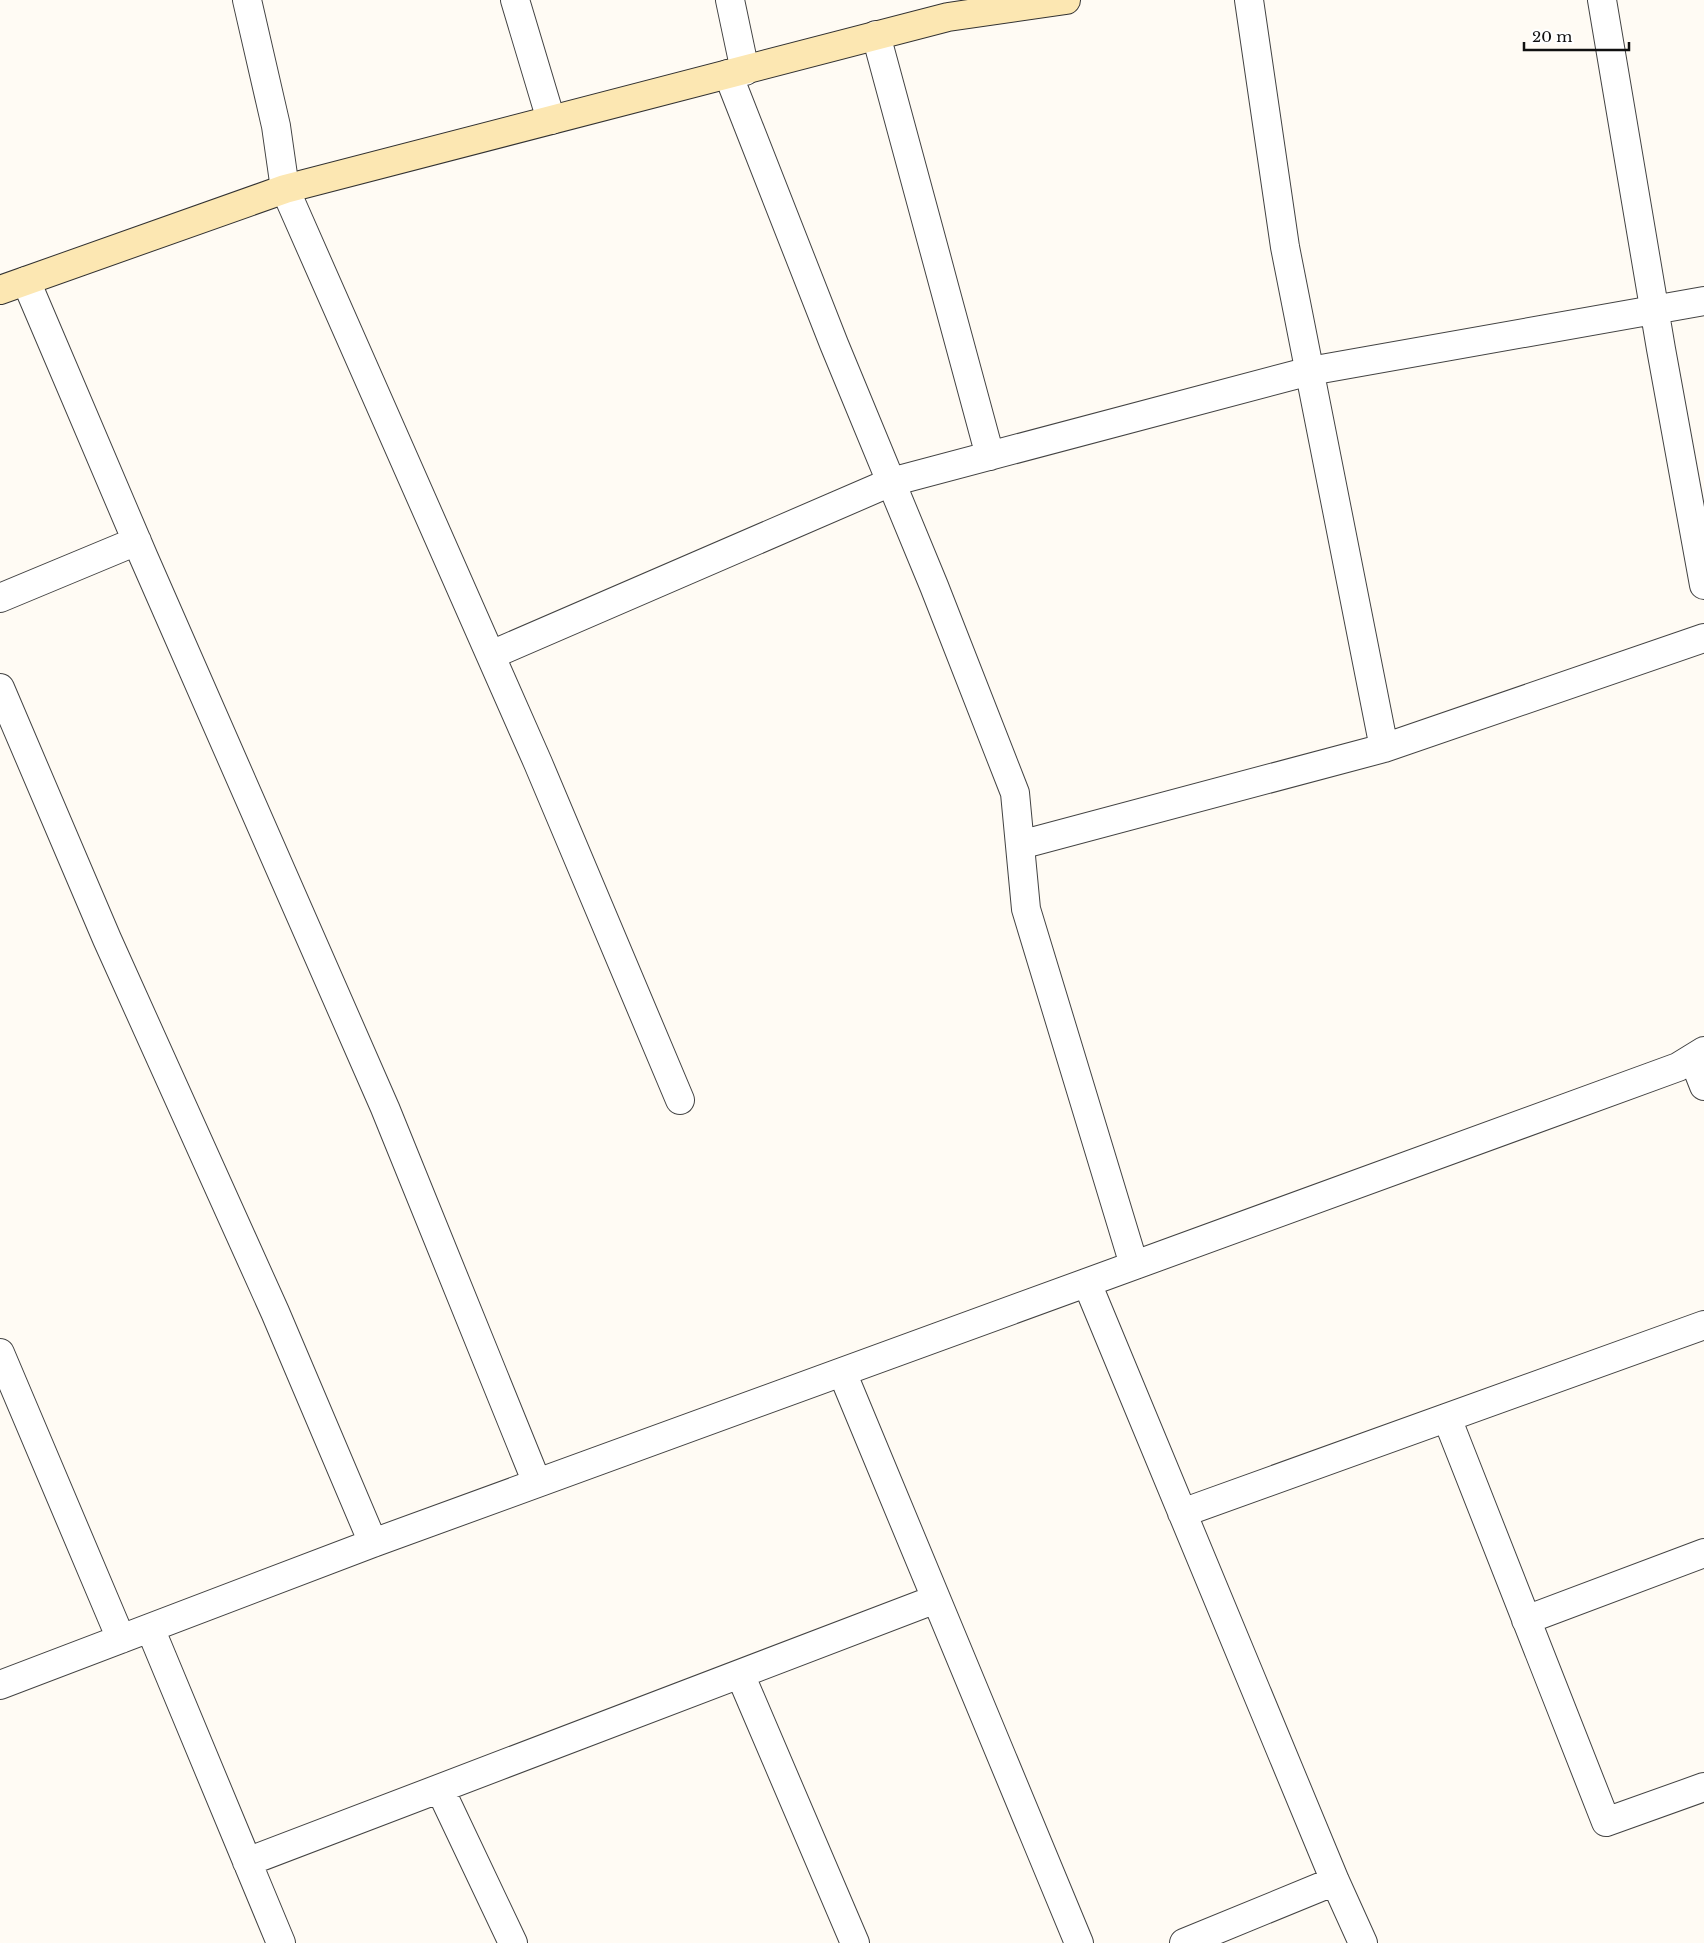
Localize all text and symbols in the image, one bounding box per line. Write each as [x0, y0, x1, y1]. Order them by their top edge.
scale bar [1524, 20, 1629, 52]
text: 20 m [1532, 27, 1572, 46]

